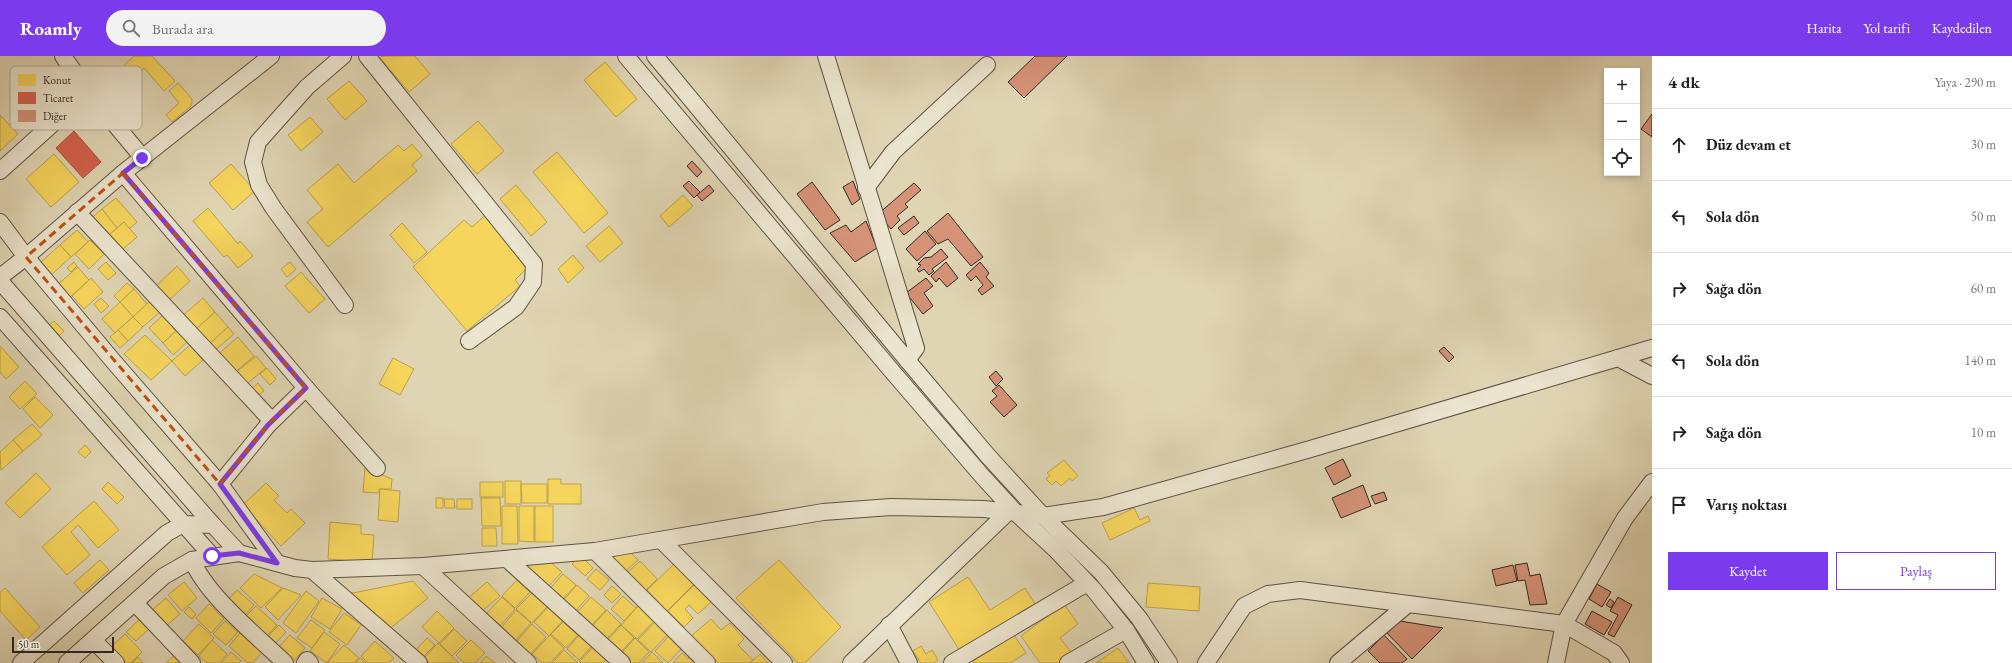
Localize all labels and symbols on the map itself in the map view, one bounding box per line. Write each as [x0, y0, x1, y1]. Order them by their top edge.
legend [10, 66, 142, 130]
text: Konut [43, 73, 72, 87]
text: Ticaret [43, 91, 74, 105]
text: Diğer [43, 109, 67, 123]
route end [133, 149, 151, 167]
route start [203, 547, 221, 565]
scale bar [12, 635, 114, 654]

